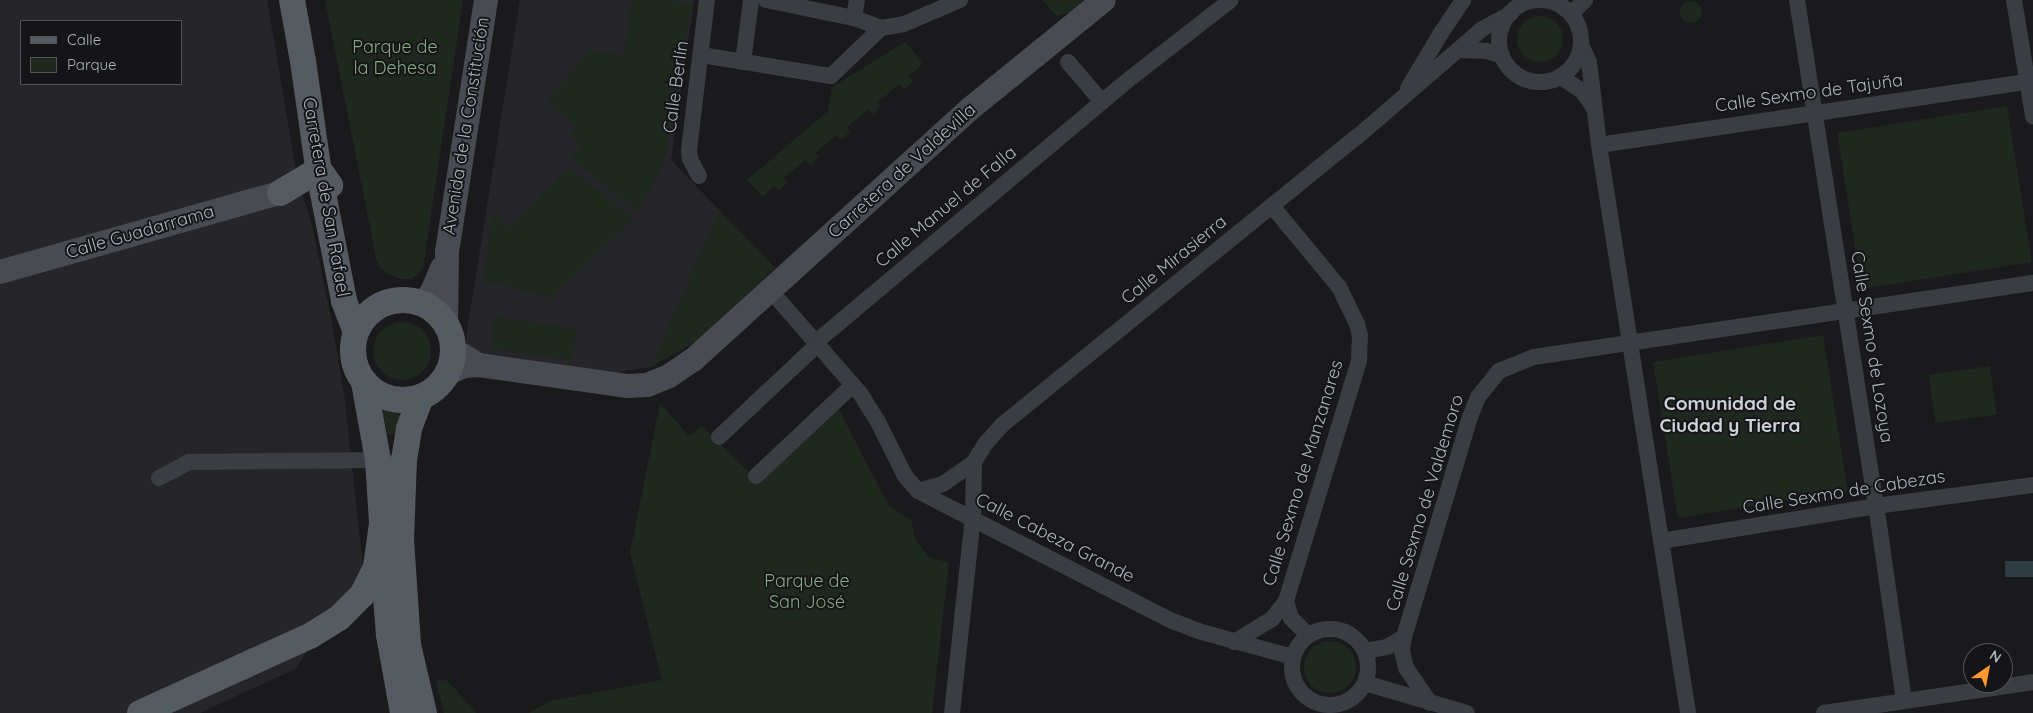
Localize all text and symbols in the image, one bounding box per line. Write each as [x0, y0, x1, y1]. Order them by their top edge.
street label: Avenida de la Constitución [438, 16, 494, 236]
legend [20, 20, 182, 85]
text: Calle [67, 30, 101, 49]
park label: Parque de la Dehesa [352, 37, 438, 80]
street label: Calle Berlín [659, 39, 693, 135]
text: Parque [67, 55, 117, 74]
street label: Calle Sexmo de Tajuña [1714, 69, 1904, 117]
street label: Carretera de San Rafael [298, 96, 354, 298]
street label: Carretera de Valdevilla [824, 99, 980, 243]
street label: Calle Manuel de Falla [871, 142, 1021, 272]
street label: Calle Guadarrama [63, 201, 217, 263]
street label: Calle Mirasierra [1117, 211, 1231, 309]
street label: Calle Sexmo de Lozoya [1846, 250, 1898, 444]
street label: Calle Sexmo de Manzanares [1258, 357, 1348, 589]
street label: Calle Sexmo de Valdemoro [1382, 392, 1468, 614]
district label: Comunidad de Ciudad y Tierra [1660, 393, 1800, 437]
street label: Calle Sexmo de Cabezas [1741, 465, 1947, 519]
street label: Calle Cabeza Grande [972, 489, 1138, 587]
park label: Parque de San José [764, 571, 850, 614]
north arrow [1963, 643, 2013, 693]
text: N [1986, 646, 2005, 667]

